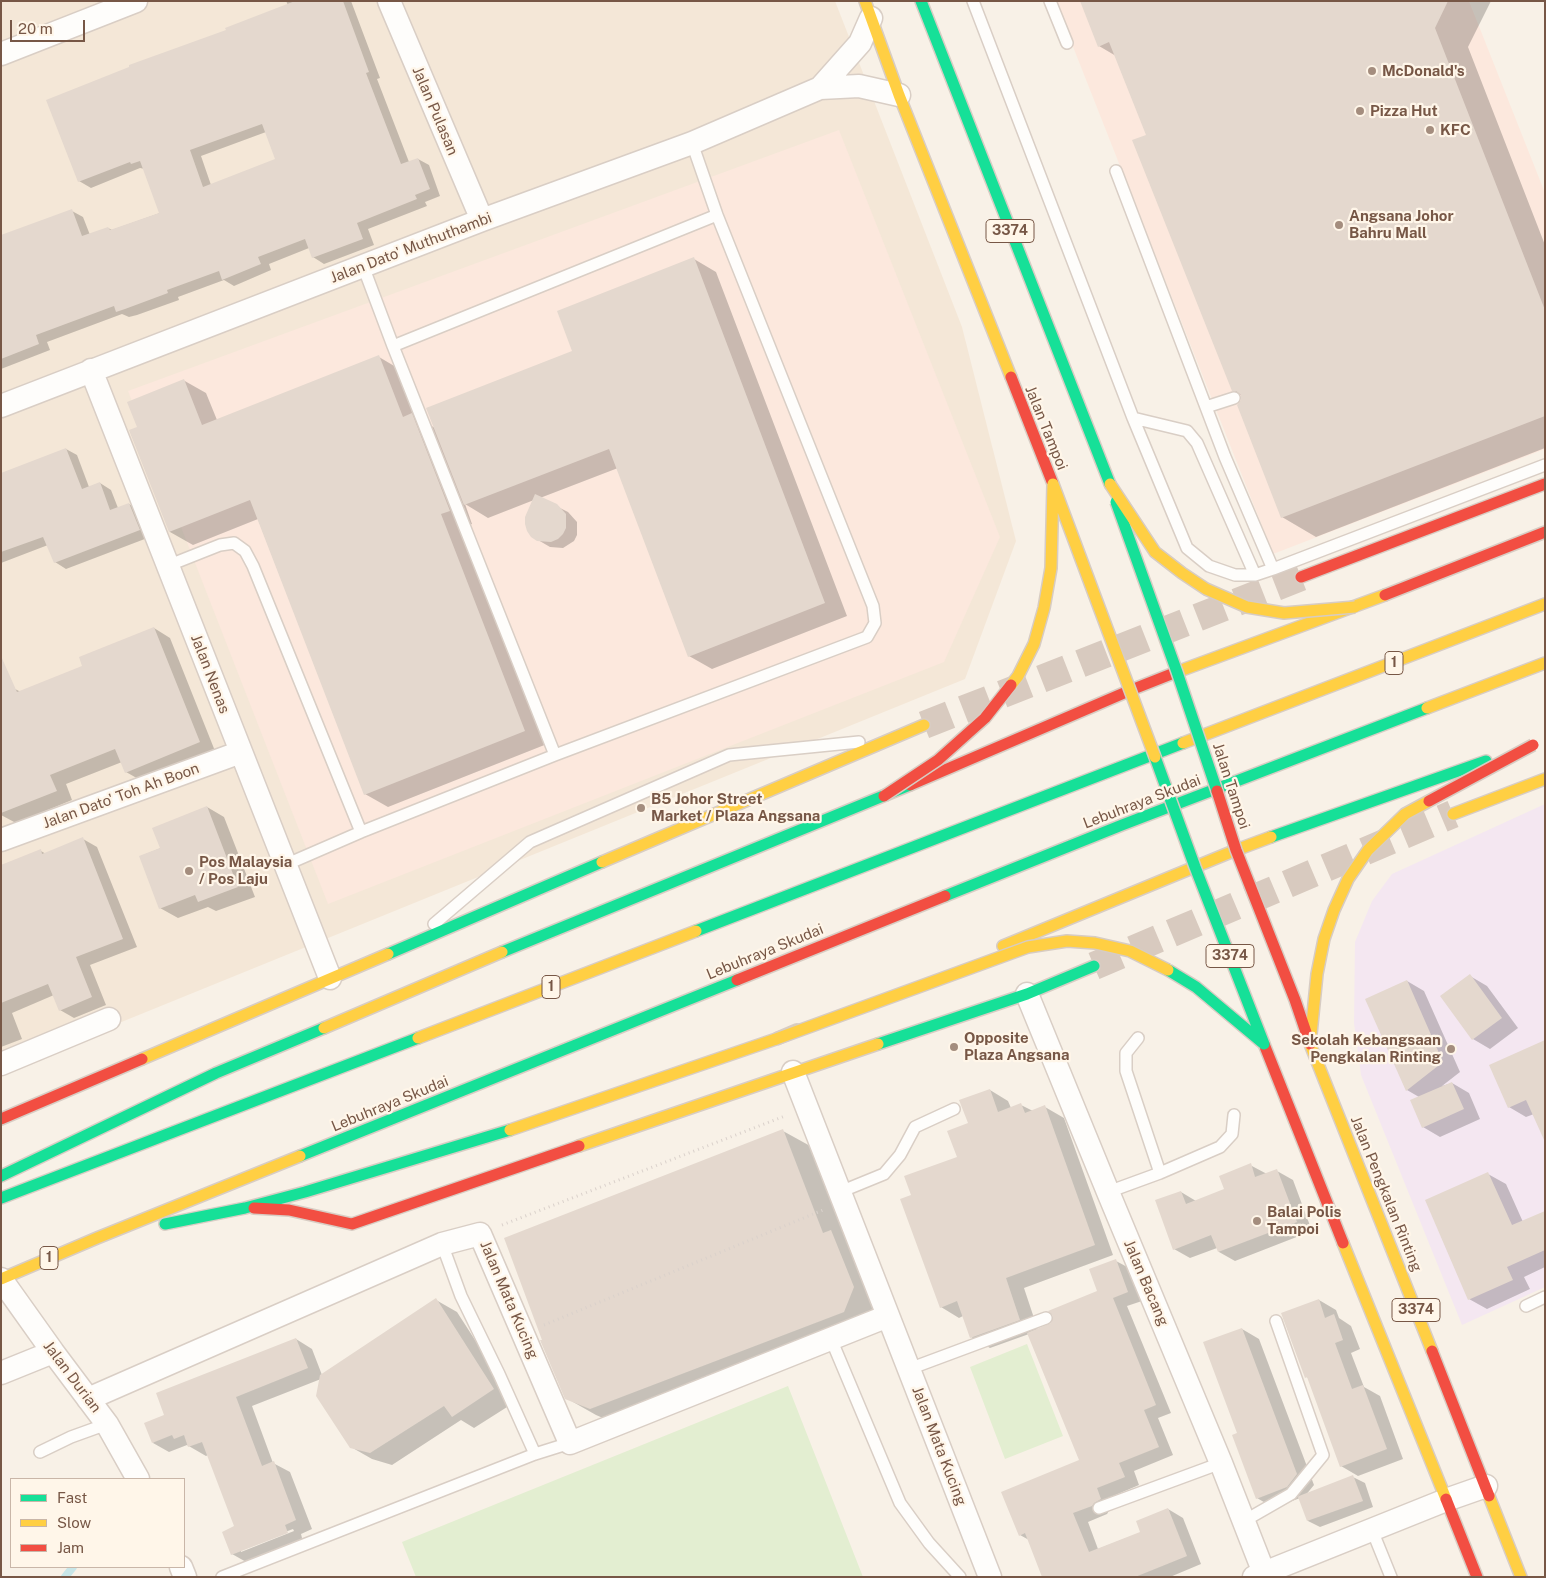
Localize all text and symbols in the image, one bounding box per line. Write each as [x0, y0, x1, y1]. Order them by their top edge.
scale bar [12, 10, 88, 42]
text: 20 m [18, 20, 53, 37]
place label: McDonald's [1382, 62, 1465, 80]
street label: Jalan Pulasan [408, 64, 462, 158]
marker: McDonald's [1366, 65, 1378, 77]
place label: Pizza Hut [1370, 102, 1438, 120]
marker: Pizza Hut [1354, 105, 1366, 117]
place label: KFC [1440, 121, 1471, 139]
marker: KFC [1424, 124, 1436, 136]
place label: Angsana Johor Bahru Mall [1349, 207, 1454, 242]
street label: Jalan Dato' Muthuthambi [328, 209, 494, 287]
marker: Angsana Johor Bahru Mall [1333, 219, 1345, 231]
road number: 3374 [986, 220, 1034, 242]
street label: Jalan Tampoi [1021, 383, 1071, 473]
street label: Jalan Nenas [187, 632, 233, 716]
road number: 1 [1385, 651, 1403, 674]
street label: Jalan Tampoi [1209, 741, 1253, 831]
street label: Jalan Dato' Toh Ah Boon [40, 759, 202, 833]
street label: Lebuhraya Skudai [1081, 771, 1203, 833]
place label: B5 Johor Street Market / Plaza Angsana [651, 790, 820, 825]
marker: B5 Johor Street Market / Plaza Angsana [635, 802, 647, 814]
place label: Pos Malaysia / Pos Laju [199, 853, 292, 888]
marker: Pos Malaysia / Pos Laju [183, 865, 195, 877]
street label: Lebuhraya Skudai [704, 920, 826, 984]
road number: 3374 [1206, 944, 1254, 968]
road number: 1 [542, 976, 560, 999]
place label: Opposite Plaza Angsana [964, 1029, 1069, 1064]
place label: Sekolah Kebangsaan Pengkalan Rinting [1291, 1031, 1441, 1066]
marker: Opposite Plaza Angsana [948, 1041, 960, 1053]
marker: Sekolah Kebangsaan Pengkalan Rinting [1445, 1043, 1457, 1055]
street label: Lebuhraya Skudai [329, 1072, 451, 1136]
street label: Jalan Pengkalan Rinting [1346, 1113, 1426, 1275]
place label: Balai Polis Tampoi [1267, 1203, 1341, 1238]
marker: Balai Polis Tampoi [1251, 1215, 1263, 1227]
street label: Jalan Bacang [1120, 1237, 1172, 1329]
street label: Jalan Mata Kucing [476, 1238, 542, 1362]
road number: 1 [40, 1246, 58, 1270]
road number: 3374 [1392, 1298, 1440, 1322]
street label: Jalan Durian [39, 1338, 105, 1416]
street label: Jalan Mata Kucing [908, 1384, 970, 1508]
legend [10, 1478, 185, 1568]
text: Fast [57, 1489, 87, 1506]
text: Slow [57, 1514, 91, 1531]
text: Jam [57, 1539, 84, 1556]

